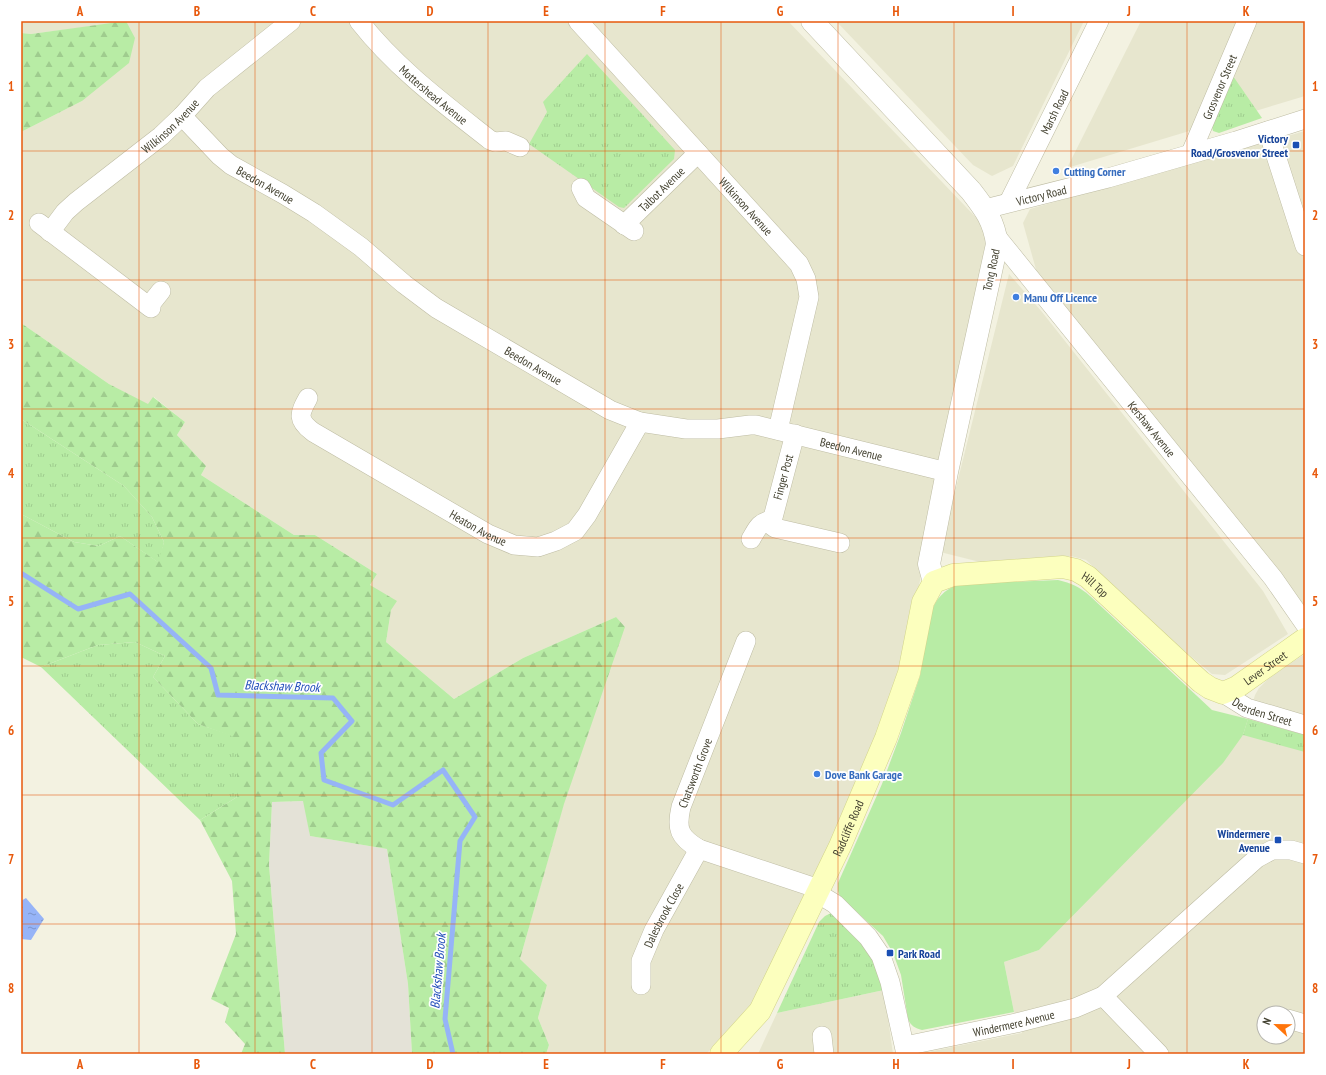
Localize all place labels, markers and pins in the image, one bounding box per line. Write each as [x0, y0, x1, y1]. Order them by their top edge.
place label: Victory Road/Grosvenor Street [1191, 131, 1289, 160]
marker: Victory Road/Grosvenor Street [1291, 140, 1301, 150]
place label: Cutting Corner [1064, 164, 1126, 179]
marker: Cutting Corner [1051, 166, 1061, 176]
place label: Manu Off Licence [1024, 290, 1097, 305]
marker: Manu Off Licence [1011, 292, 1021, 302]
place label: Dove Bank Garage [825, 767, 902, 782]
marker: Dove Bank Garage [812, 769, 822, 779]
place label: Windermere Avenue [1217, 826, 1270, 855]
marker: Windermere Avenue [1273, 835, 1283, 845]
place label: Park Road [898, 946, 940, 961]
marker: Park Road [885, 948, 895, 958]

